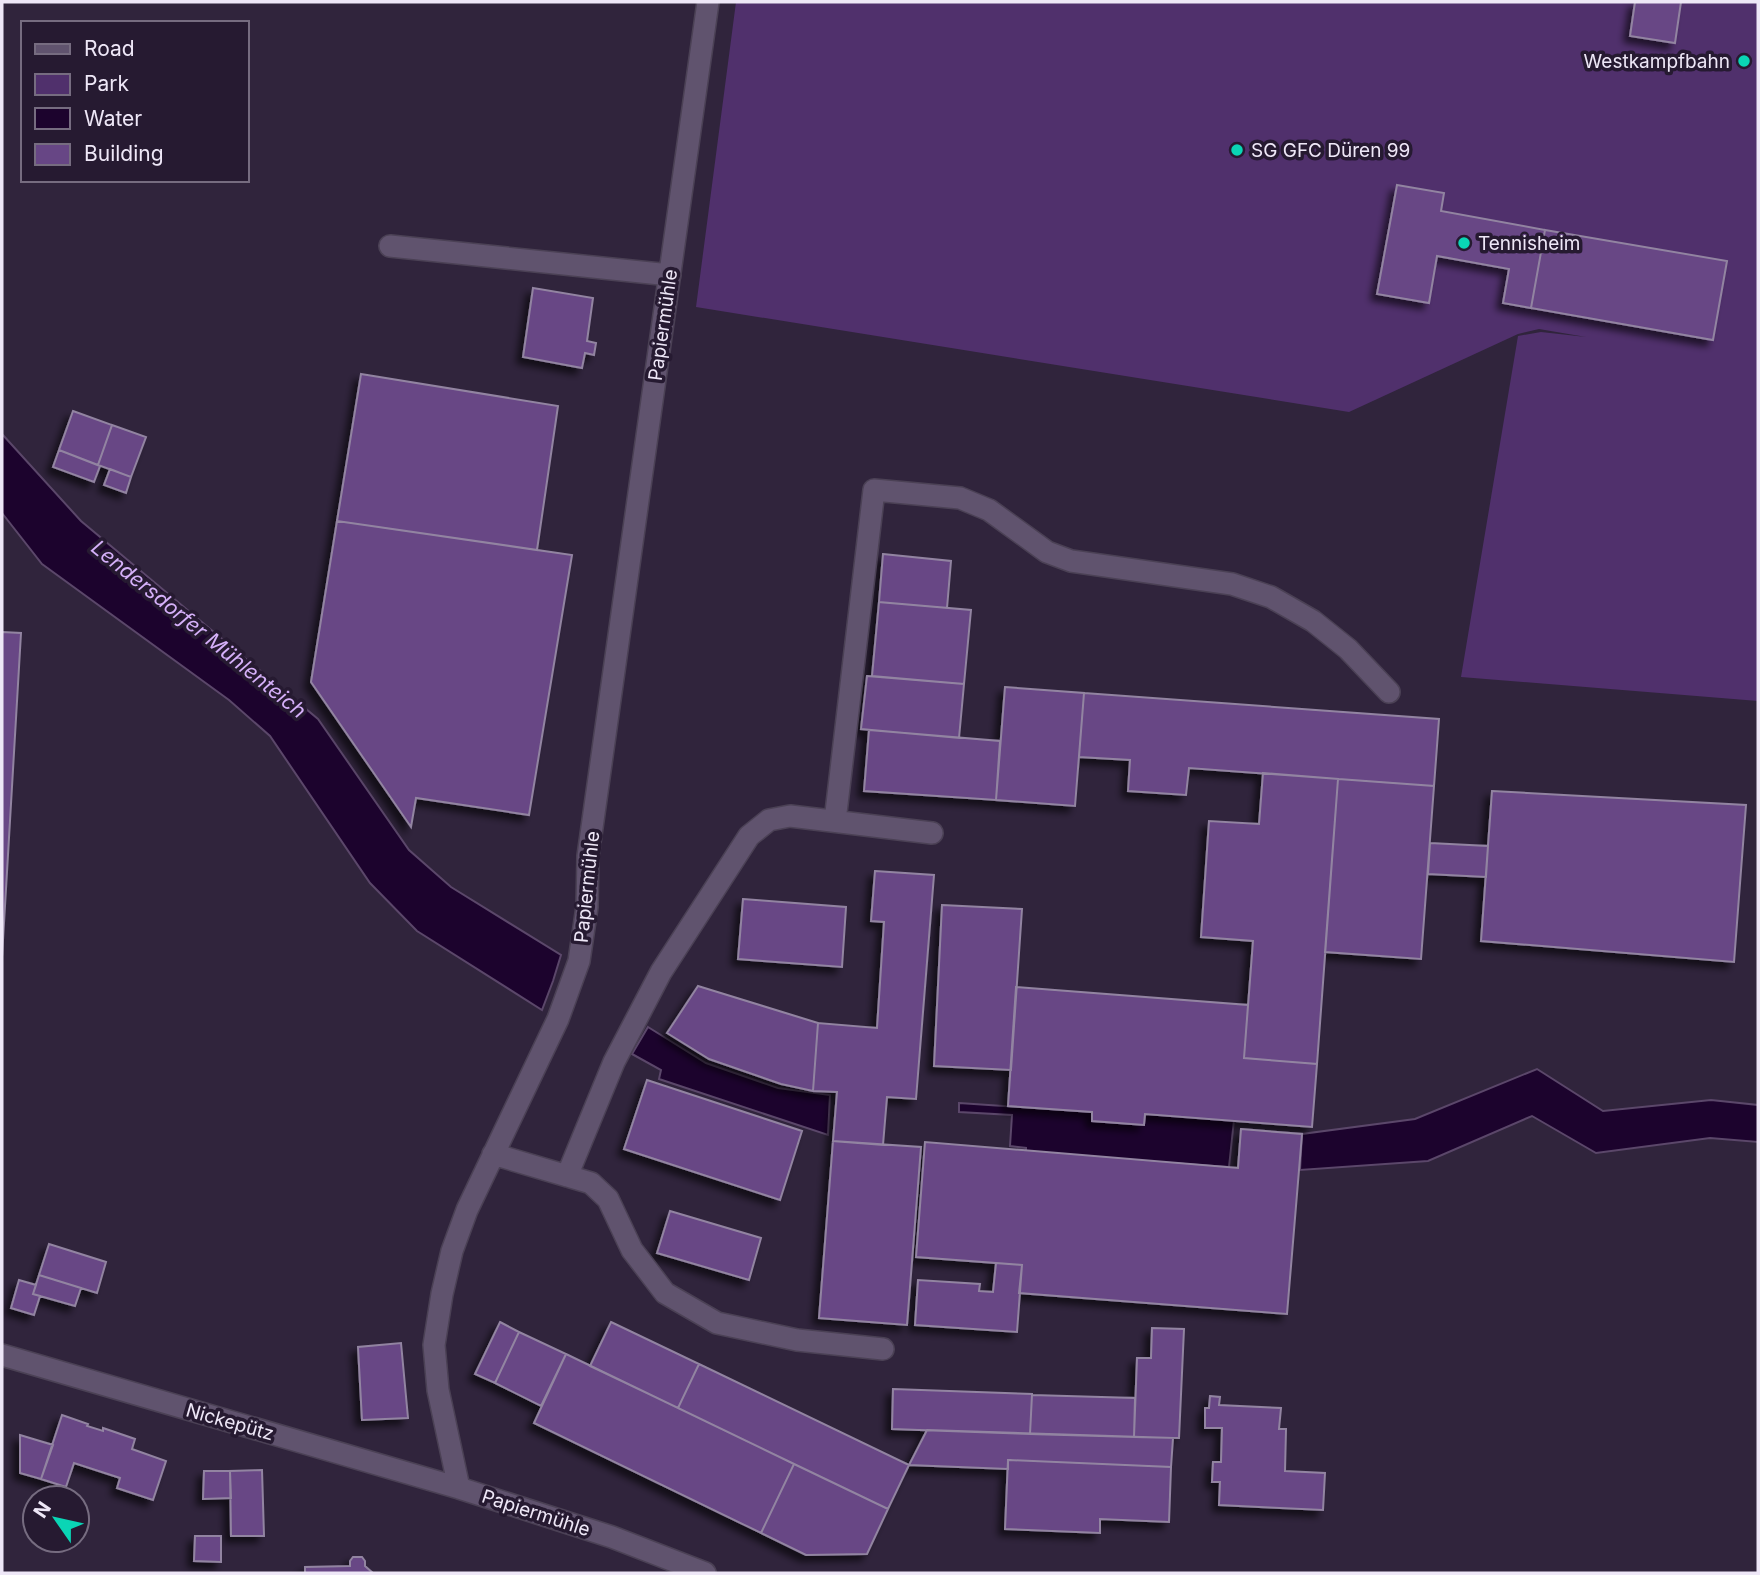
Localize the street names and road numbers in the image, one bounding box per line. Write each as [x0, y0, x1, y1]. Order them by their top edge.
street label: Papiermühle [644, 268, 682, 382]
street label: Papiermühle [570, 830, 604, 944]
street label: Nickepütz [183, 1398, 277, 1446]
street label: Papiermühle [479, 1485, 593, 1541]

